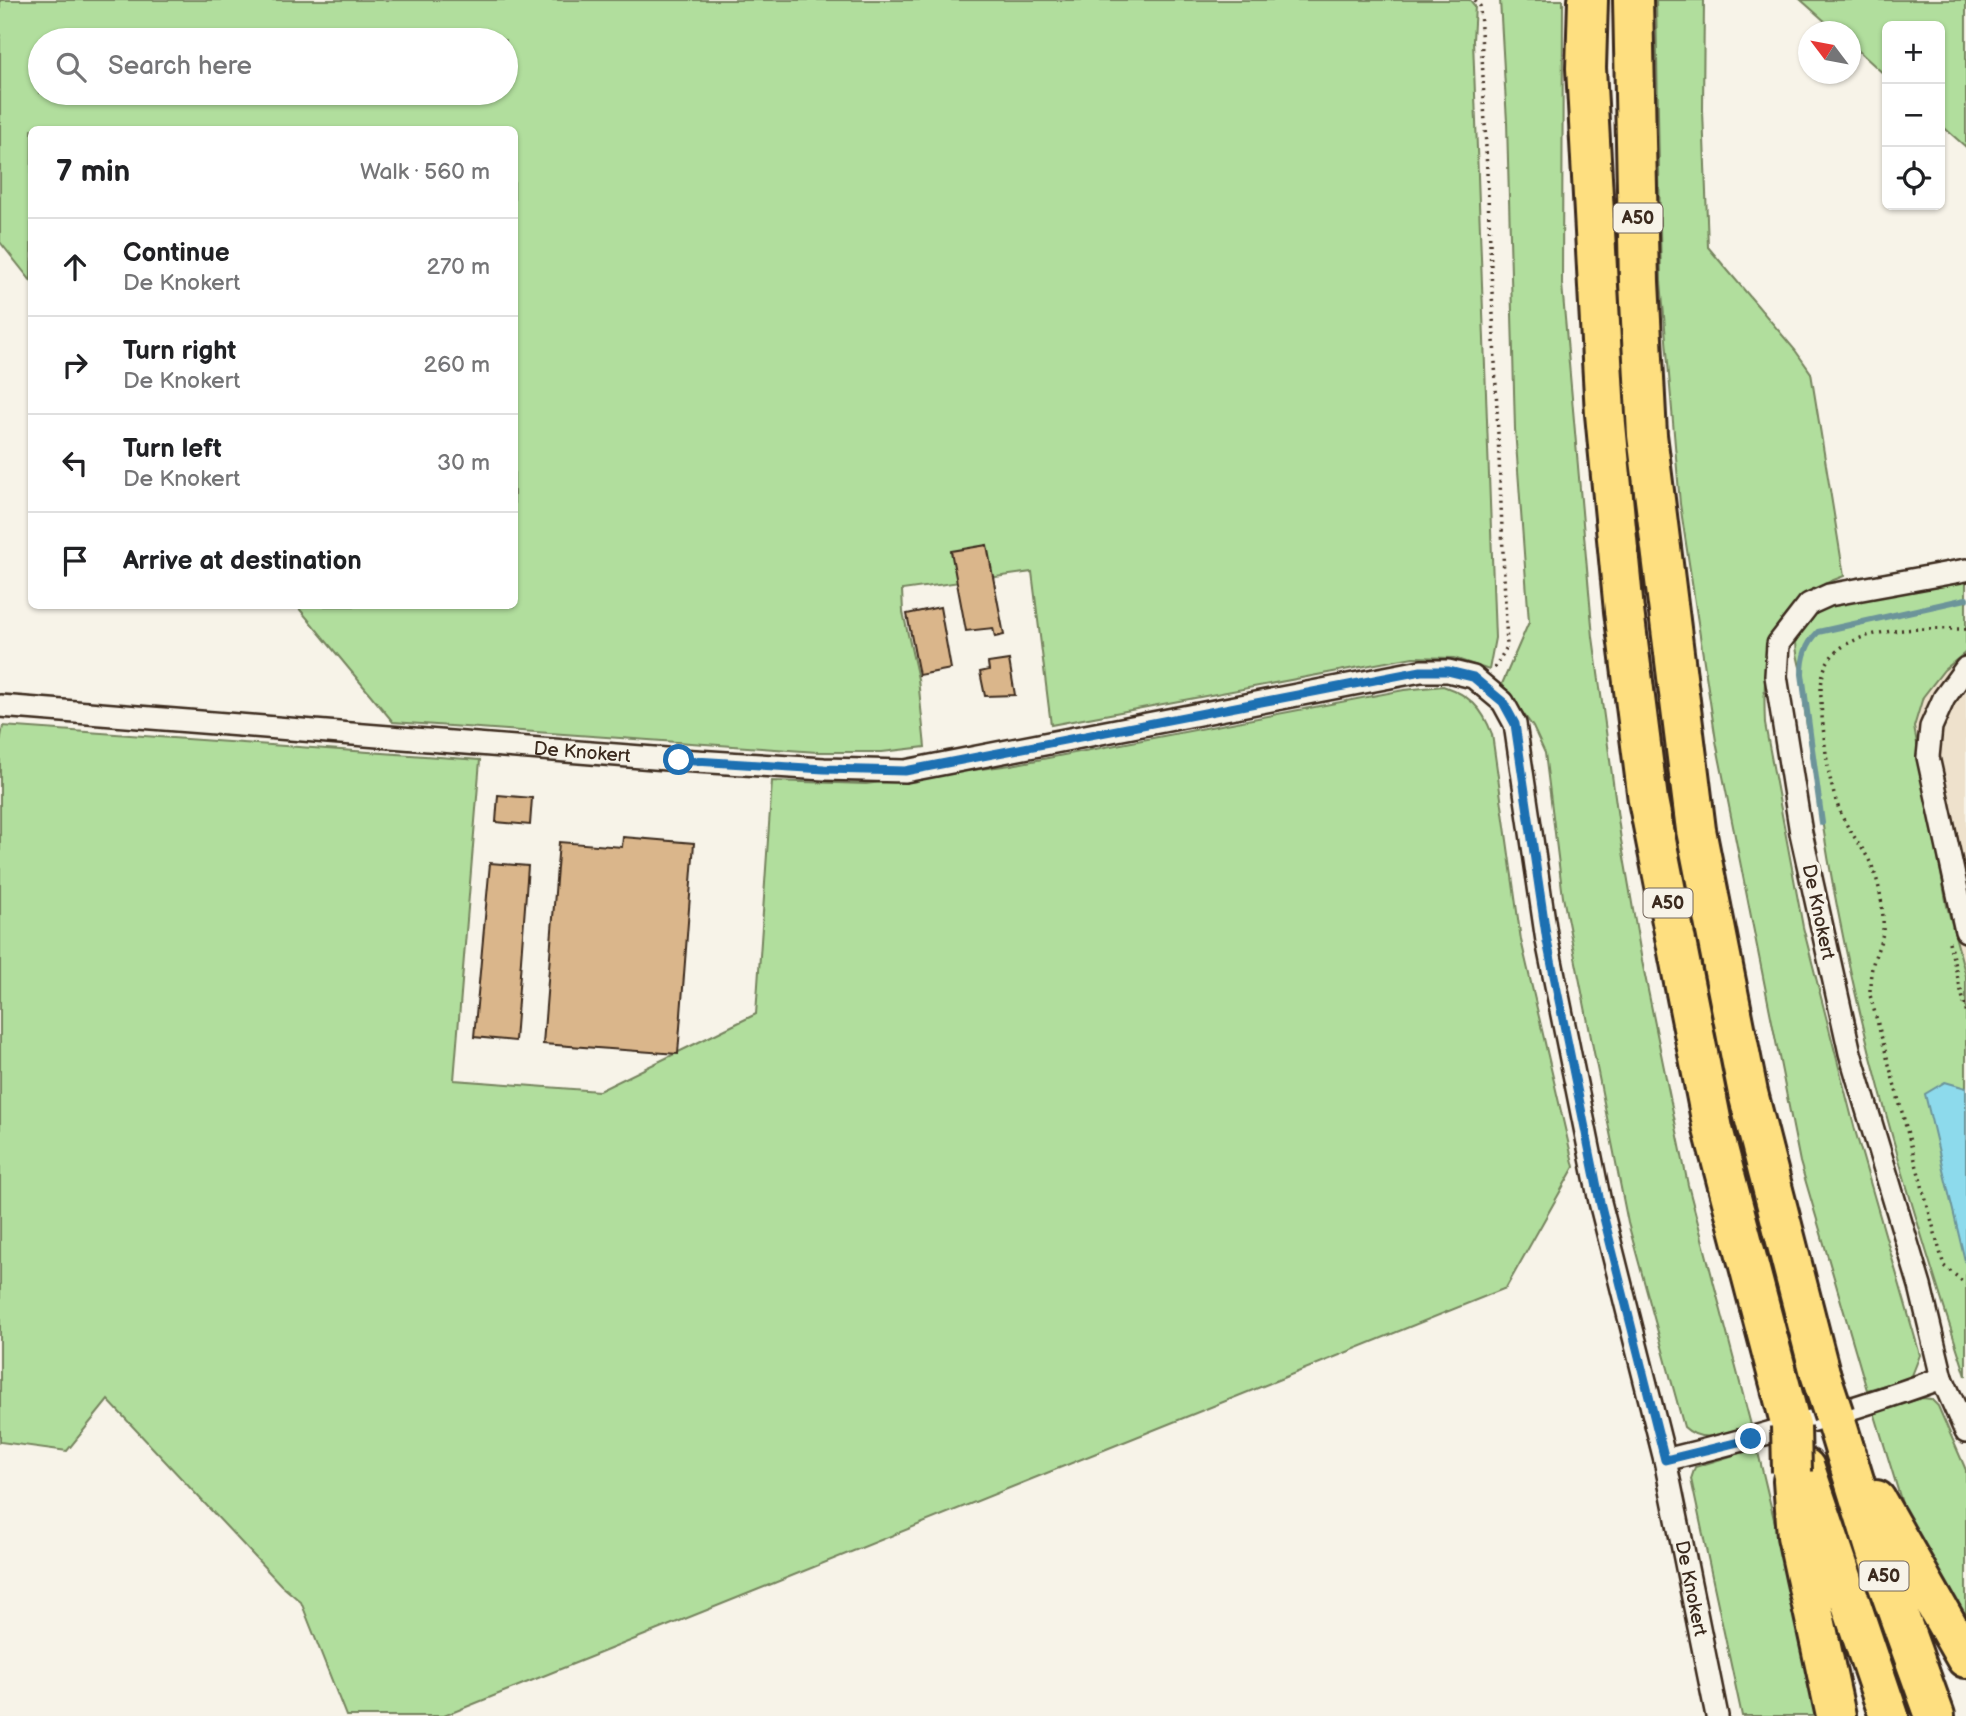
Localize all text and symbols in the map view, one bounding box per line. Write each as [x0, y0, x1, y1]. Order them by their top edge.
north arrow [1798, 21, 1861, 84]
map controls [1882, 21, 1945, 210]
button: + [1882, 21, 1945, 84]
search box [28, 28, 518, 105]
icon: search [52, 48, 90, 86]
text: Search here [108, 51, 252, 82]
button: − [1882, 84, 1945, 147]
button: locate [1882, 147, 1945, 210]
text: 7 min [56, 154, 130, 190]
text: Walk · 560 m [360, 158, 490, 186]
road number: A50 [1614, 204, 1662, 232]
text: Continue [123, 238, 230, 269]
icon: ahead [56, 248, 94, 286]
text: 270 m [426, 253, 490, 281]
text: De Knokert [123, 269, 240, 297]
text: Turn right [123, 336, 236, 367]
icon: right [56, 346, 94, 384]
text: 260 m [424, 351, 490, 379]
text: De Knokert [123, 367, 240, 395]
text: Turn left [123, 434, 222, 465]
icon: left [56, 444, 94, 482]
text: 30 m [437, 449, 490, 477]
text: De Knokert [123, 465, 240, 493]
icon: arrive [56, 542, 94, 580]
text: Arrive at destination [123, 546, 362, 577]
street label: De Knokert [533, 737, 632, 768]
route start [663, 744, 694, 775]
street label: De Knokert [1797, 862, 1839, 962]
road number: A50 [1644, 888, 1692, 918]
route end [1735, 1423, 1766, 1454]
street label: De Knokert [1670, 1539, 1712, 1638]
road number: A50 [1860, 1562, 1909, 1590]

